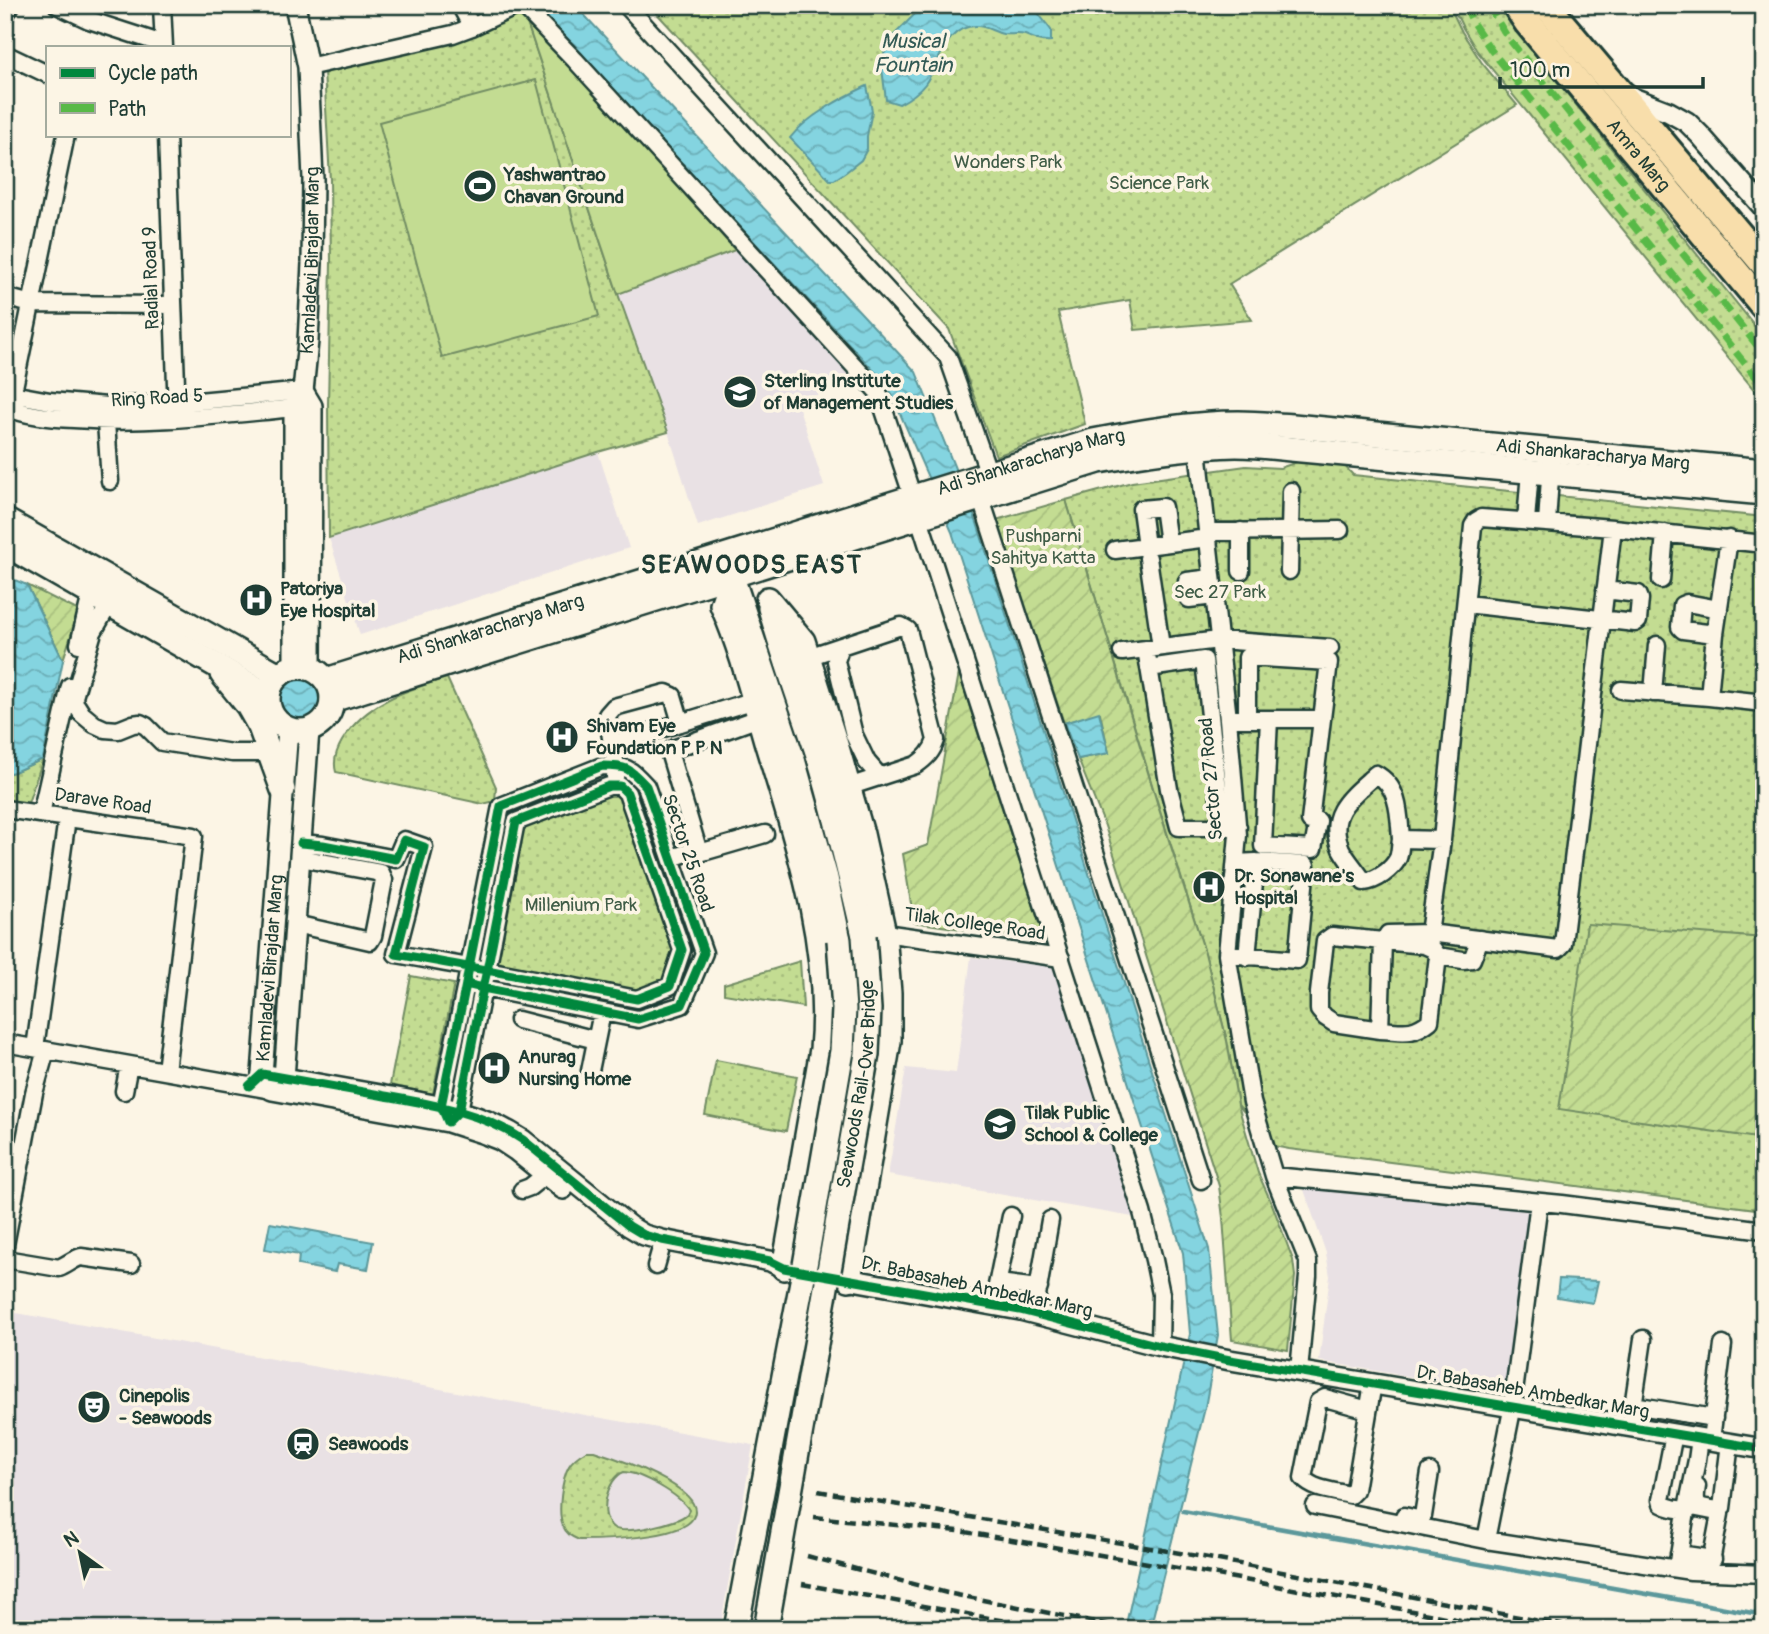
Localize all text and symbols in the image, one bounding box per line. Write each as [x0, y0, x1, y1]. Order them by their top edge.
water label: Musical Fountain [874, 28, 953, 79]
legend [46, 46, 290, 136]
scale bar [1500, 46, 1702, 90]
text: 100 m [1510, 57, 1570, 84]
text: Cycle path [108, 60, 198, 87]
text: Path [108, 96, 146, 123]
street label: Amra Marg [1601, 114, 1676, 197]
park label: Wonders Park [954, 150, 1062, 174]
place label: Yashwantrao Chavan Ground [503, 163, 624, 209]
street label: Kamladevi Birajdar Marg [295, 166, 325, 355]
sports icon: Yashwantrao Chavan Ground [461, 167, 499, 205]
park label: Science Park [1109, 171, 1209, 195]
street label: Radial Road 9 [137, 226, 165, 330]
place label: Sterling Institute of Management Studies [763, 369, 954, 415]
school or university icon: Sterling Institute of Management Studies [721, 373, 759, 411]
street label: Ring Road 5 [110, 384, 204, 412]
street label: Adi Shankaracharya Marg [934, 423, 1127, 501]
street label: Adi Shankaracharya Marg [1495, 433, 1691, 476]
park label: Pushparni Sahitya Katta [991, 524, 1096, 570]
district label: SEAWOODS EAST [641, 549, 863, 581]
place label: Patoriya Eye Hospital [280, 577, 375, 623]
park label: Sec 27 Park [1174, 580, 1266, 604]
hospital icon: Patoriya Eye Hospital [237, 581, 275, 619]
street label: Adi Shankaracharya Marg [394, 588, 587, 669]
place label: Shivam Eye Foundation P P N [586, 714, 723, 760]
street label: Sector 27 Road [1194, 717, 1228, 841]
hospital icon: Shivam Eye Foundation P P N [543, 718, 581, 756]
street label: Darave Road [53, 782, 153, 820]
street label: Sector 25 Road [657, 791, 719, 915]
place label: Dr. Sonawane's Hospital [1234, 864, 1354, 910]
hospital icon: Dr. Sonawane's Hospital [1190, 868, 1228, 906]
street label: Kamladevi Birajdar Marg [251, 874, 289, 1063]
park label: Millenium Park [525, 893, 637, 917]
street label: Tilak College Road [903, 902, 1047, 946]
street label: Seawoods Rail-Over Bridge [832, 978, 881, 1190]
place label: Anurag Nursing Home [518, 1045, 632, 1091]
hospital icon: Anurag Nursing Home [475, 1049, 513, 1087]
place label: Tilak Public School & College [1023, 1101, 1159, 1147]
school or university icon: Tilak Public School & College [981, 1105, 1019, 1143]
street label: Dr. Babasaheb Ambedkar Marg [859, 1251, 1095, 1323]
street label: Dr. Babasaheb Ambedkar Marg [1415, 1360, 1651, 1424]
place label: Cinepolis - Seawoods [119, 1384, 212, 1430]
theatre icon: Cinepolis - Seawoods [75, 1388, 113, 1426]
station icon: Seawoods [284, 1425, 322, 1463]
place label: Seawoods [328, 1432, 409, 1456]
north arrow [46, 1518, 116, 1588]
text: N [59, 1526, 83, 1553]

